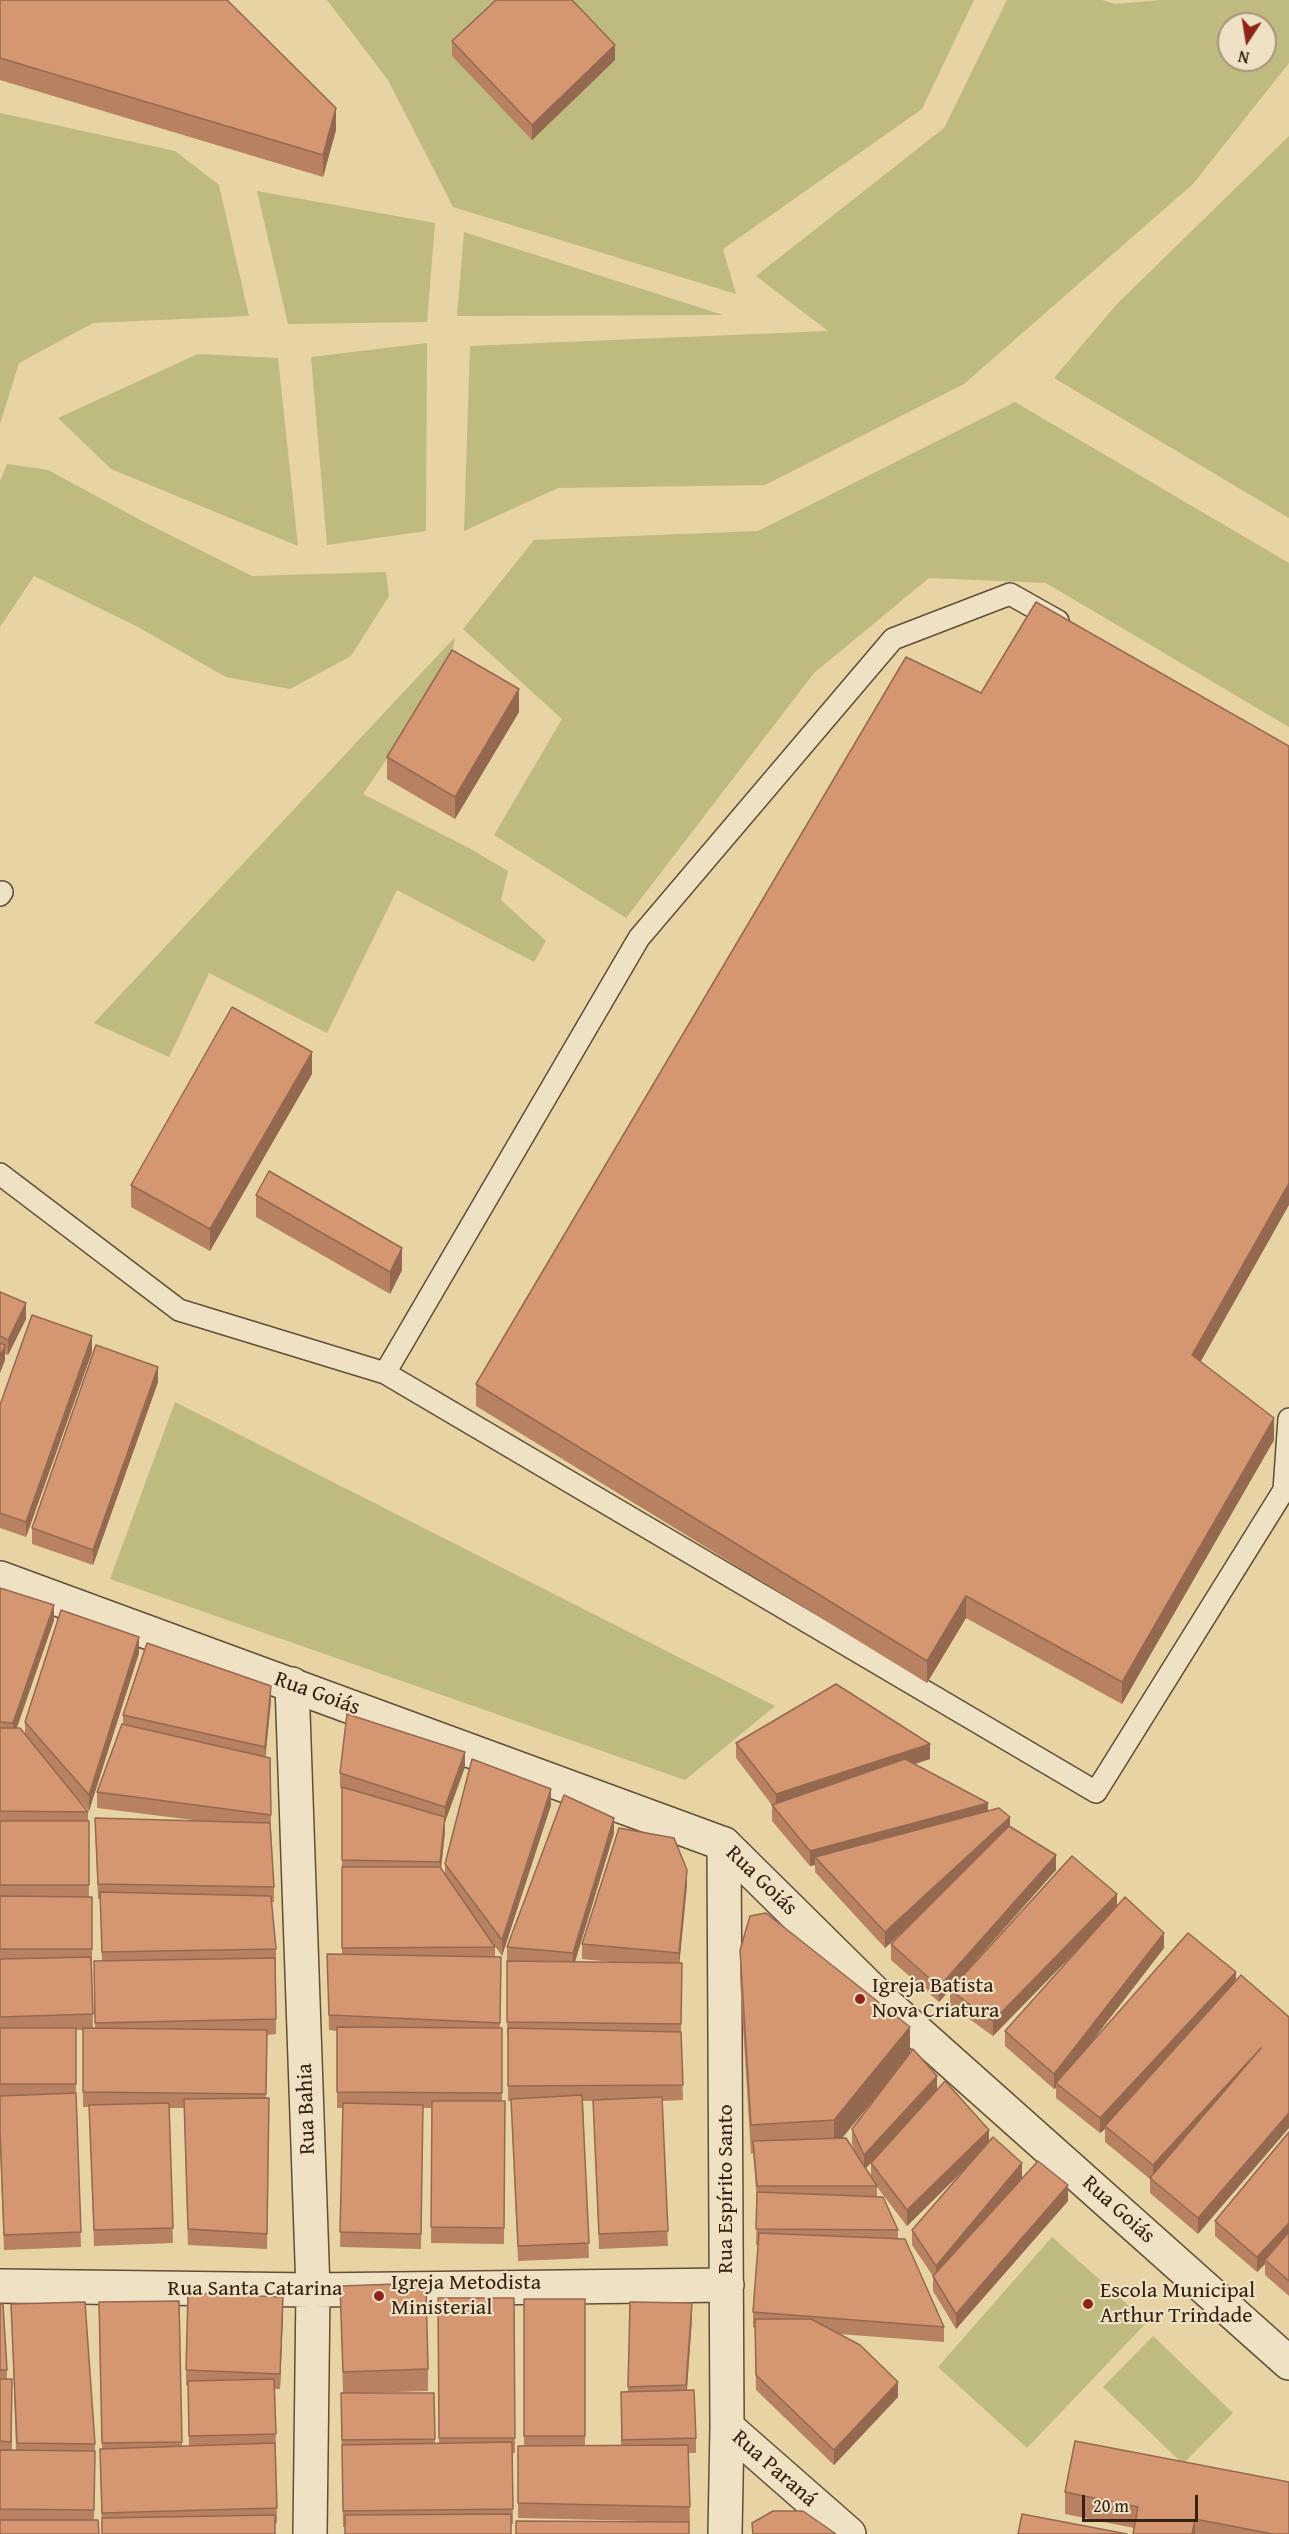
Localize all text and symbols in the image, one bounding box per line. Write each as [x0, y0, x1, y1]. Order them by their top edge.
north arrow [1217, 12, 1277, 72]
text: N [1236, 45, 1251, 71]
street label: Rua Goiás [271, 1666, 363, 1722]
street label: Rua Goiás [720, 1840, 802, 1922]
place label: Igreja Batista Nova Criatura [872, 1973, 999, 2024]
marker: Igreja Batista Nova Criatura [853, 1992, 867, 2006]
street label: Rua Bahia [292, 2063, 322, 2155]
street label: Rua Espírito Santo [713, 2104, 739, 2274]
street label: Rua Goiás [1076, 2170, 1160, 2250]
place label: Igreja Metodista Ministerial [391, 2270, 541, 2322]
street label: Rua Santa Catarina [168, 2276, 342, 2302]
place label: Escola Municipal Arthur Trindade [1100, 2278, 1255, 2330]
marker: Igreja Metodista Ministerial [372, 2289, 386, 2303]
marker: Escola Municipal Arthur Trindade [1081, 2297, 1095, 2311]
street label: Rua Paraná [726, 2425, 822, 2513]
scale bar [1085, 2483, 1200, 2521]
text: 20 m [1093, 2492, 1129, 2519]

